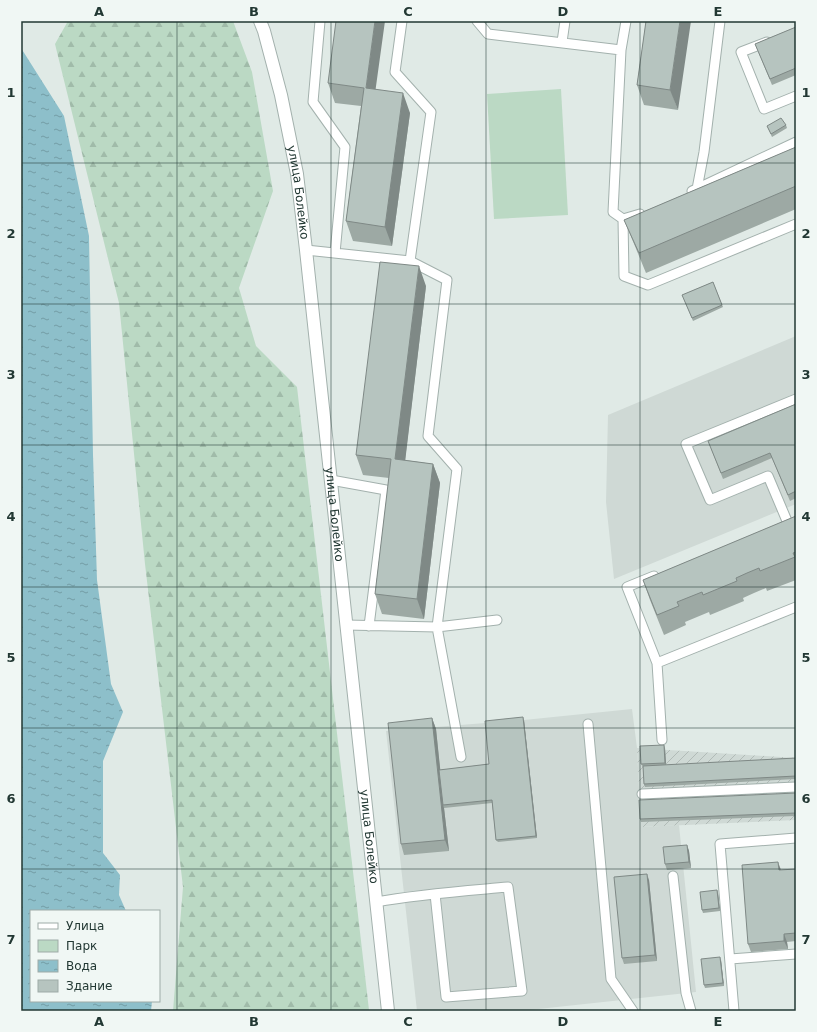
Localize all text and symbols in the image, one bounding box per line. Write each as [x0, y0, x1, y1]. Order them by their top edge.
text: A [94, 4, 104, 19]
text: B [249, 4, 259, 19]
text: C [403, 4, 413, 19]
text: D [558, 4, 569, 19]
text: E [714, 4, 722, 19]
text: 1 [6, 85, 16, 100]
text: 1 [801, 85, 811, 100]
street label: улица Болейко [284, 144, 312, 240]
text: 2 [6, 226, 16, 241]
text: 2 [801, 226, 811, 241]
text: 3 [6, 367, 16, 382]
text: 3 [801, 367, 811, 382]
street label: улица Болейко [322, 466, 347, 562]
text: 4 [6, 509, 16, 524]
text: 4 [801, 509, 811, 524]
text: 5 [6, 650, 16, 665]
text: 5 [801, 650, 811, 665]
street label: улица Болейко [357, 789, 381, 884]
text: 6 [6, 791, 16, 806]
text: 6 [801, 791, 811, 806]
legend [30, 910, 160, 1002]
text: Улица [66, 919, 104, 933]
text: 7 [6, 932, 16, 947]
text: 7 [801, 932, 811, 947]
text: Парк [66, 939, 97, 953]
text: Вода [66, 959, 97, 973]
text: Здание [66, 979, 112, 993]
text: A [94, 1014, 104, 1029]
text: B [249, 1014, 259, 1029]
text: C [403, 1014, 413, 1029]
text: D [558, 1014, 569, 1029]
text: E [714, 1014, 722, 1029]

